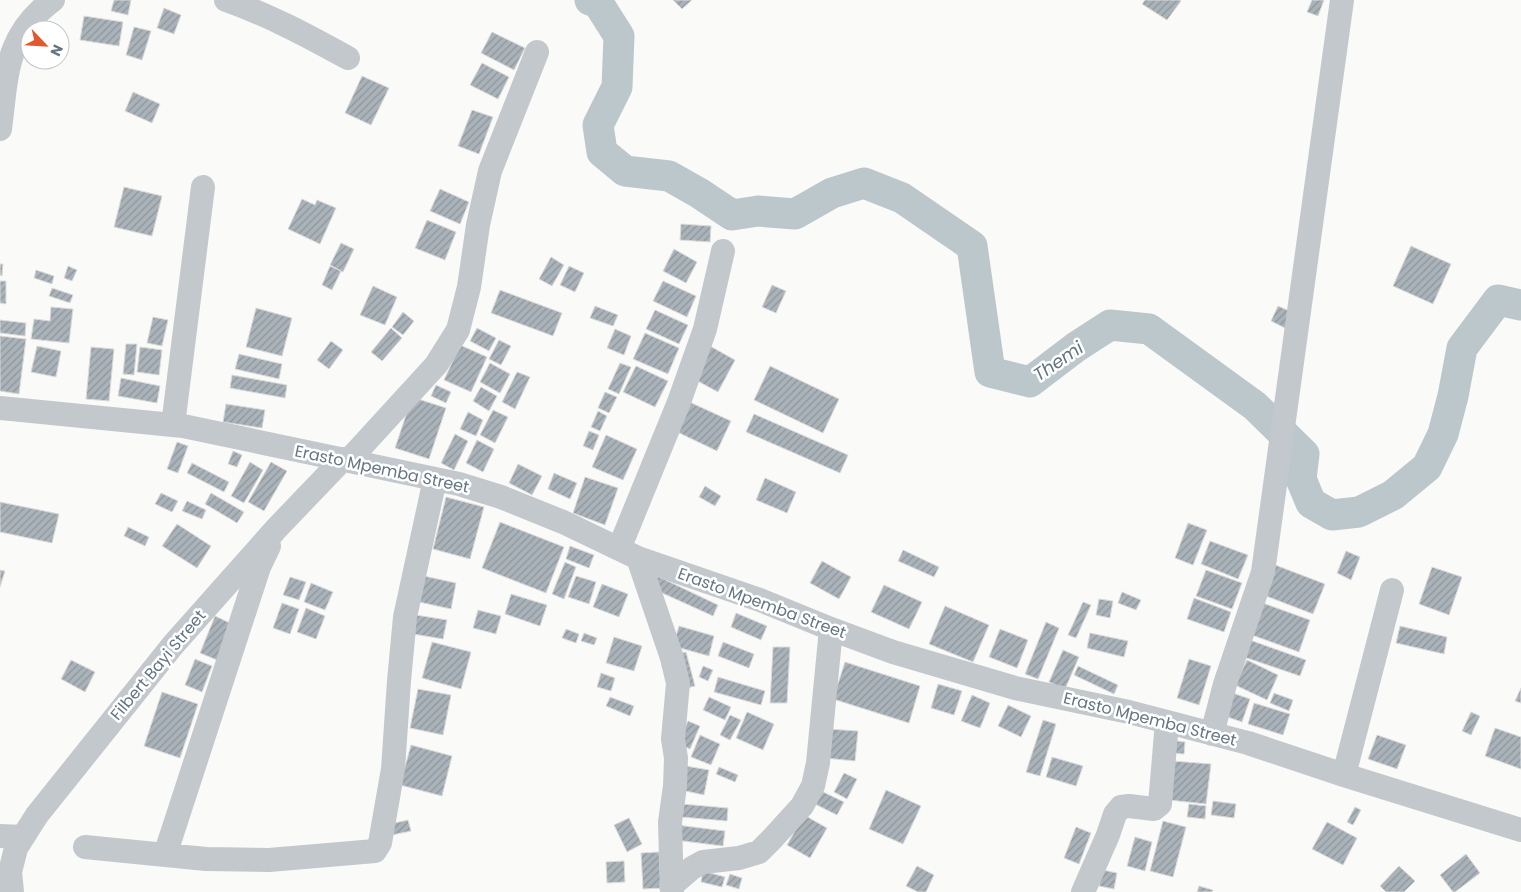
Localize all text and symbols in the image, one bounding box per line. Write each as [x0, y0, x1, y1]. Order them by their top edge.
north arrow [20, 20, 70, 70]
text: N [45, 41, 68, 59]
water label: Themi [1028, 335, 1088, 387]
street label: Erasto Mpemba Street [293, 439, 471, 499]
street label: Erasto Mpemba Street [675, 562, 849, 644]
street label: Filbert Bayi Street [105, 605, 211, 725]
street label: Erasto Mpemba Street [1061, 686, 1239, 752]

